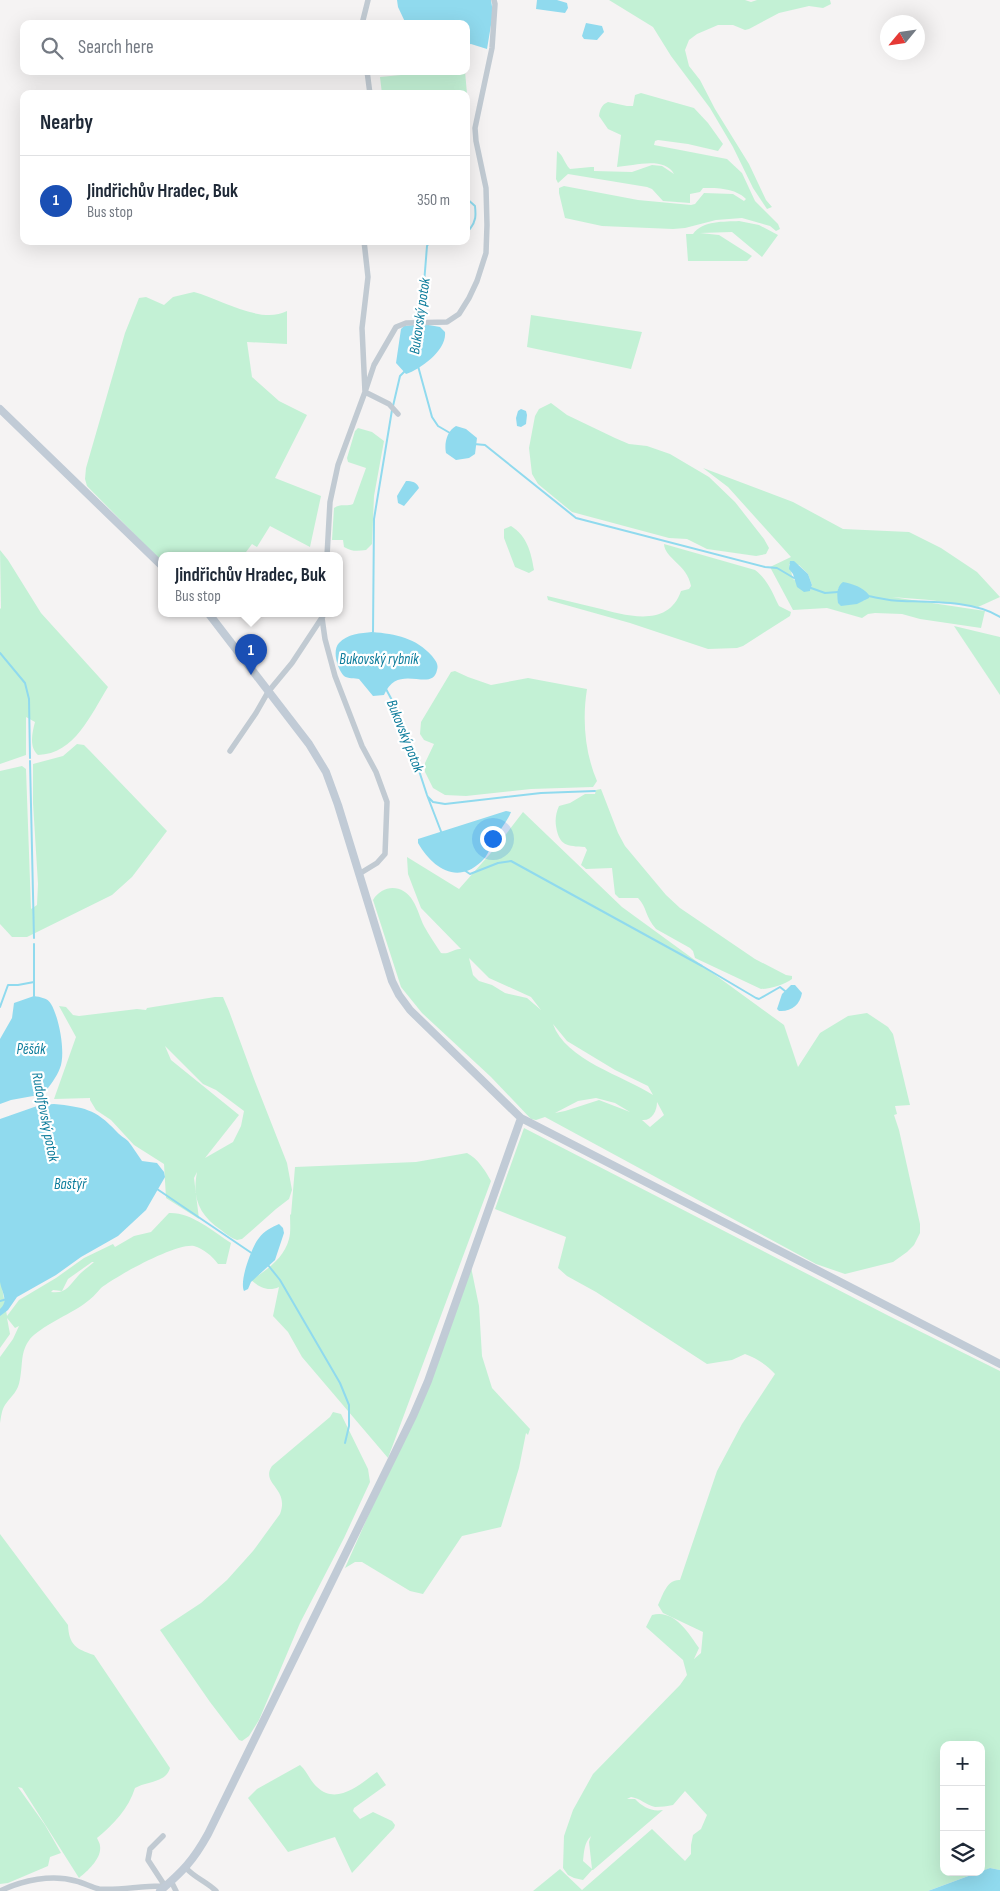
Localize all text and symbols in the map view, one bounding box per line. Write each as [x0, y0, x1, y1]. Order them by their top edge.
north arrow [880, 15, 925, 60]
search box [20, 20, 470, 75]
icon: search [38, 34, 66, 62]
text: Search here [78, 36, 154, 59]
text: Nearby [40, 110, 93, 135]
text: Jindřichův Hradec, Buk [87, 180, 238, 203]
text: 1 [53, 191, 59, 210]
text: 350 m [417, 191, 450, 210]
text: Bus stop [87, 203, 133, 222]
water label: Bukovský potok [405, 276, 435, 355]
popup [158, 552, 343, 617]
text: Jindřichův Hradec, Buk [175, 564, 326, 587]
text: Bus stop [175, 587, 221, 606]
pin: 1 [235, 634, 267, 675]
water label: Bukovský rybník [339, 650, 419, 669]
water label: Bukovský potok [382, 697, 428, 776]
your location [480, 826, 506, 852]
water label: Pěšák [17, 1040, 46, 1059]
water label: Rudolfovský potok [27, 1071, 63, 1164]
water label: Baštýř [54, 1175, 88, 1194]
map controls [940, 1741, 985, 1876]
button: + [940, 1741, 985, 1786]
button: − [940, 1786, 985, 1831]
button: layers [940, 1831, 985, 1876]

